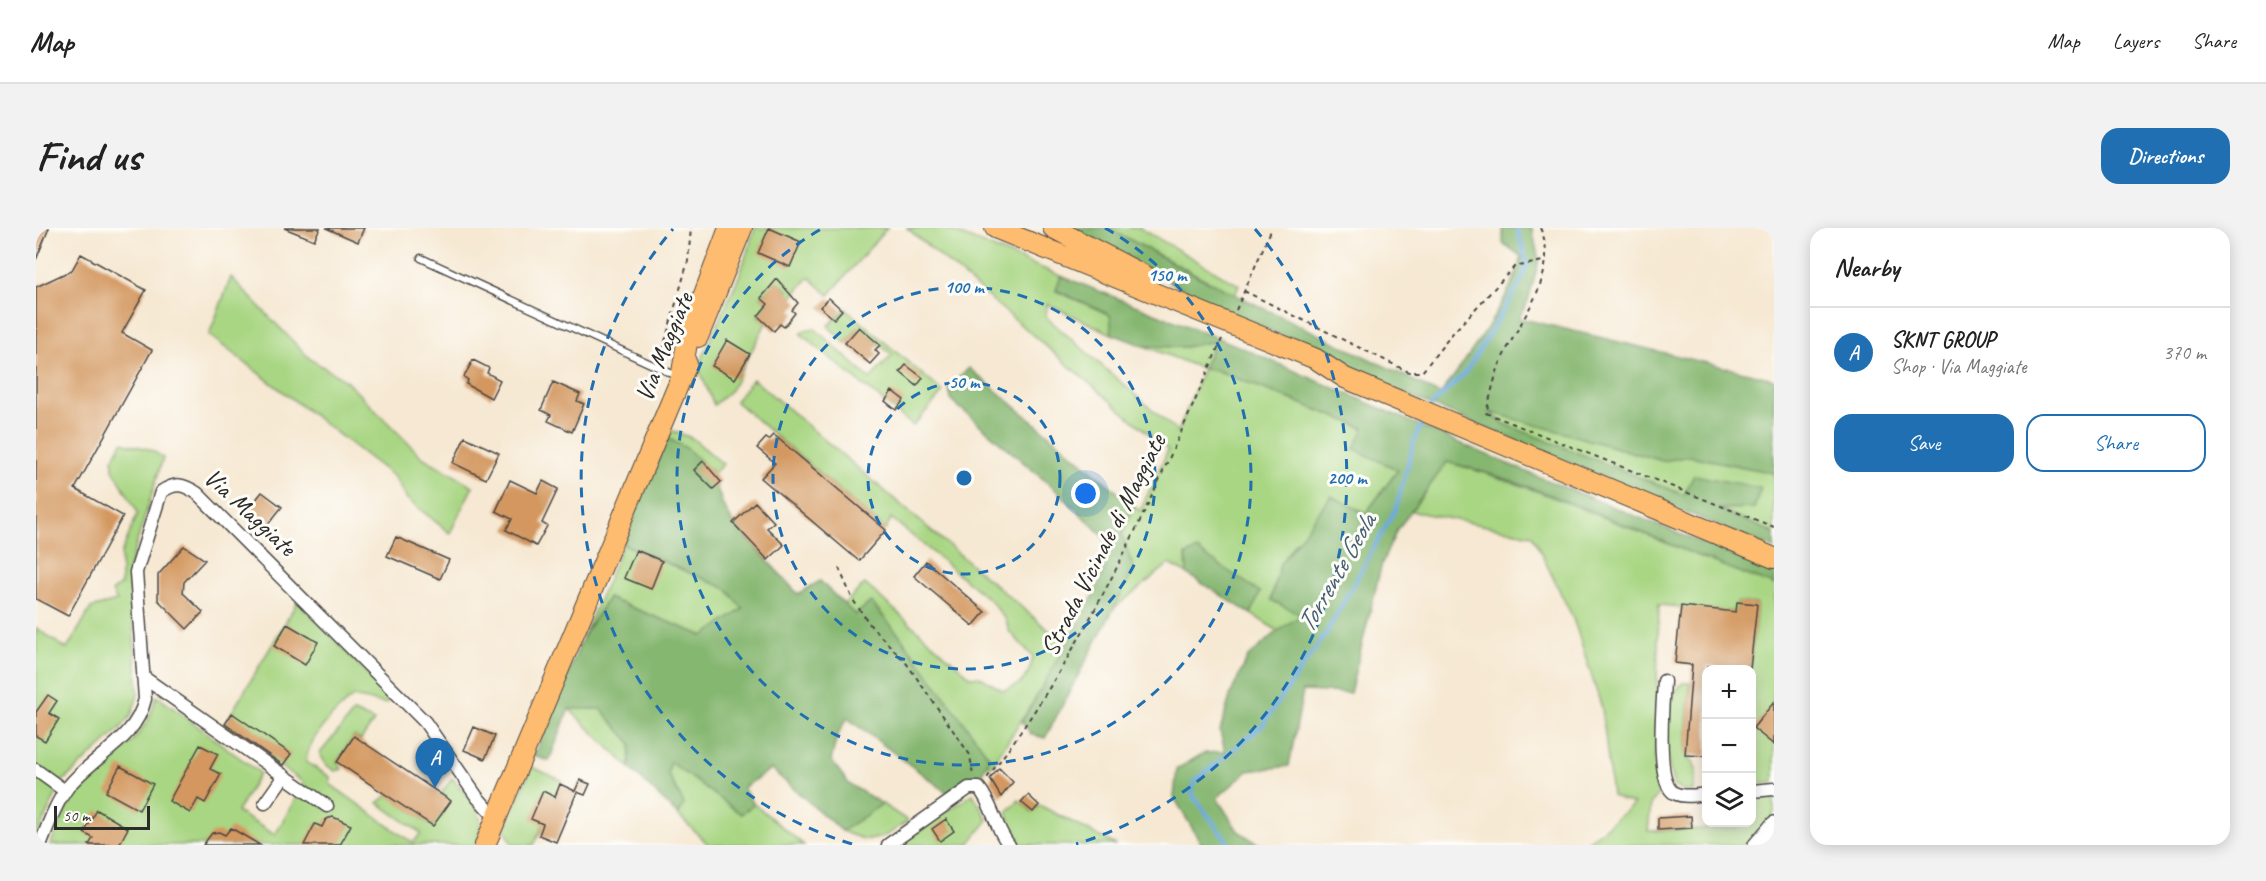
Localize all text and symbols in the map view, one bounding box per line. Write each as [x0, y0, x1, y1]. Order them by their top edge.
text: Map [30, 24, 73, 59]
text: Map [2047, 28, 2080, 54]
text: Layers [2113, 28, 2159, 54]
text: Share [2192, 28, 2236, 54]
button: Directions [2101, 128, 2230, 184]
text: Find us [36, 130, 141, 183]
text: Nearby [1834, 251, 1899, 284]
text: 150 m [1148, 264, 1188, 286]
text: 100 m [945, 276, 985, 298]
street label: Via Maggiate [627, 286, 701, 406]
text: SKNT GROUP [1891, 326, 1995, 354]
text: A [1848, 340, 1859, 365]
text: 370 m [2163, 340, 2206, 365]
text: Shop · Via Maggiate [1891, 354, 2027, 379]
text: 50 m [949, 371, 981, 393]
button: Save [1834, 414, 2014, 472]
button: Share [2026, 414, 2206, 472]
street label: Strada Vicinale di Maggiate [1033, 427, 1174, 661]
street label: Via Maggiate [197, 461, 304, 564]
text: 200 m [1328, 467, 1368, 489]
centre of rings [954, 468, 974, 488]
your location [1071, 479, 1100, 508]
water label: Torrente Geola [1288, 505, 1385, 638]
map controls [1702, 665, 1756, 827]
button: + [1702, 665, 1756, 719]
button: − [1702, 719, 1756, 773]
pin: A [416, 738, 454, 788]
button: layers [1702, 773, 1756, 827]
scale bar [54, 803, 150, 830]
text: 50 m [63, 806, 90, 826]

